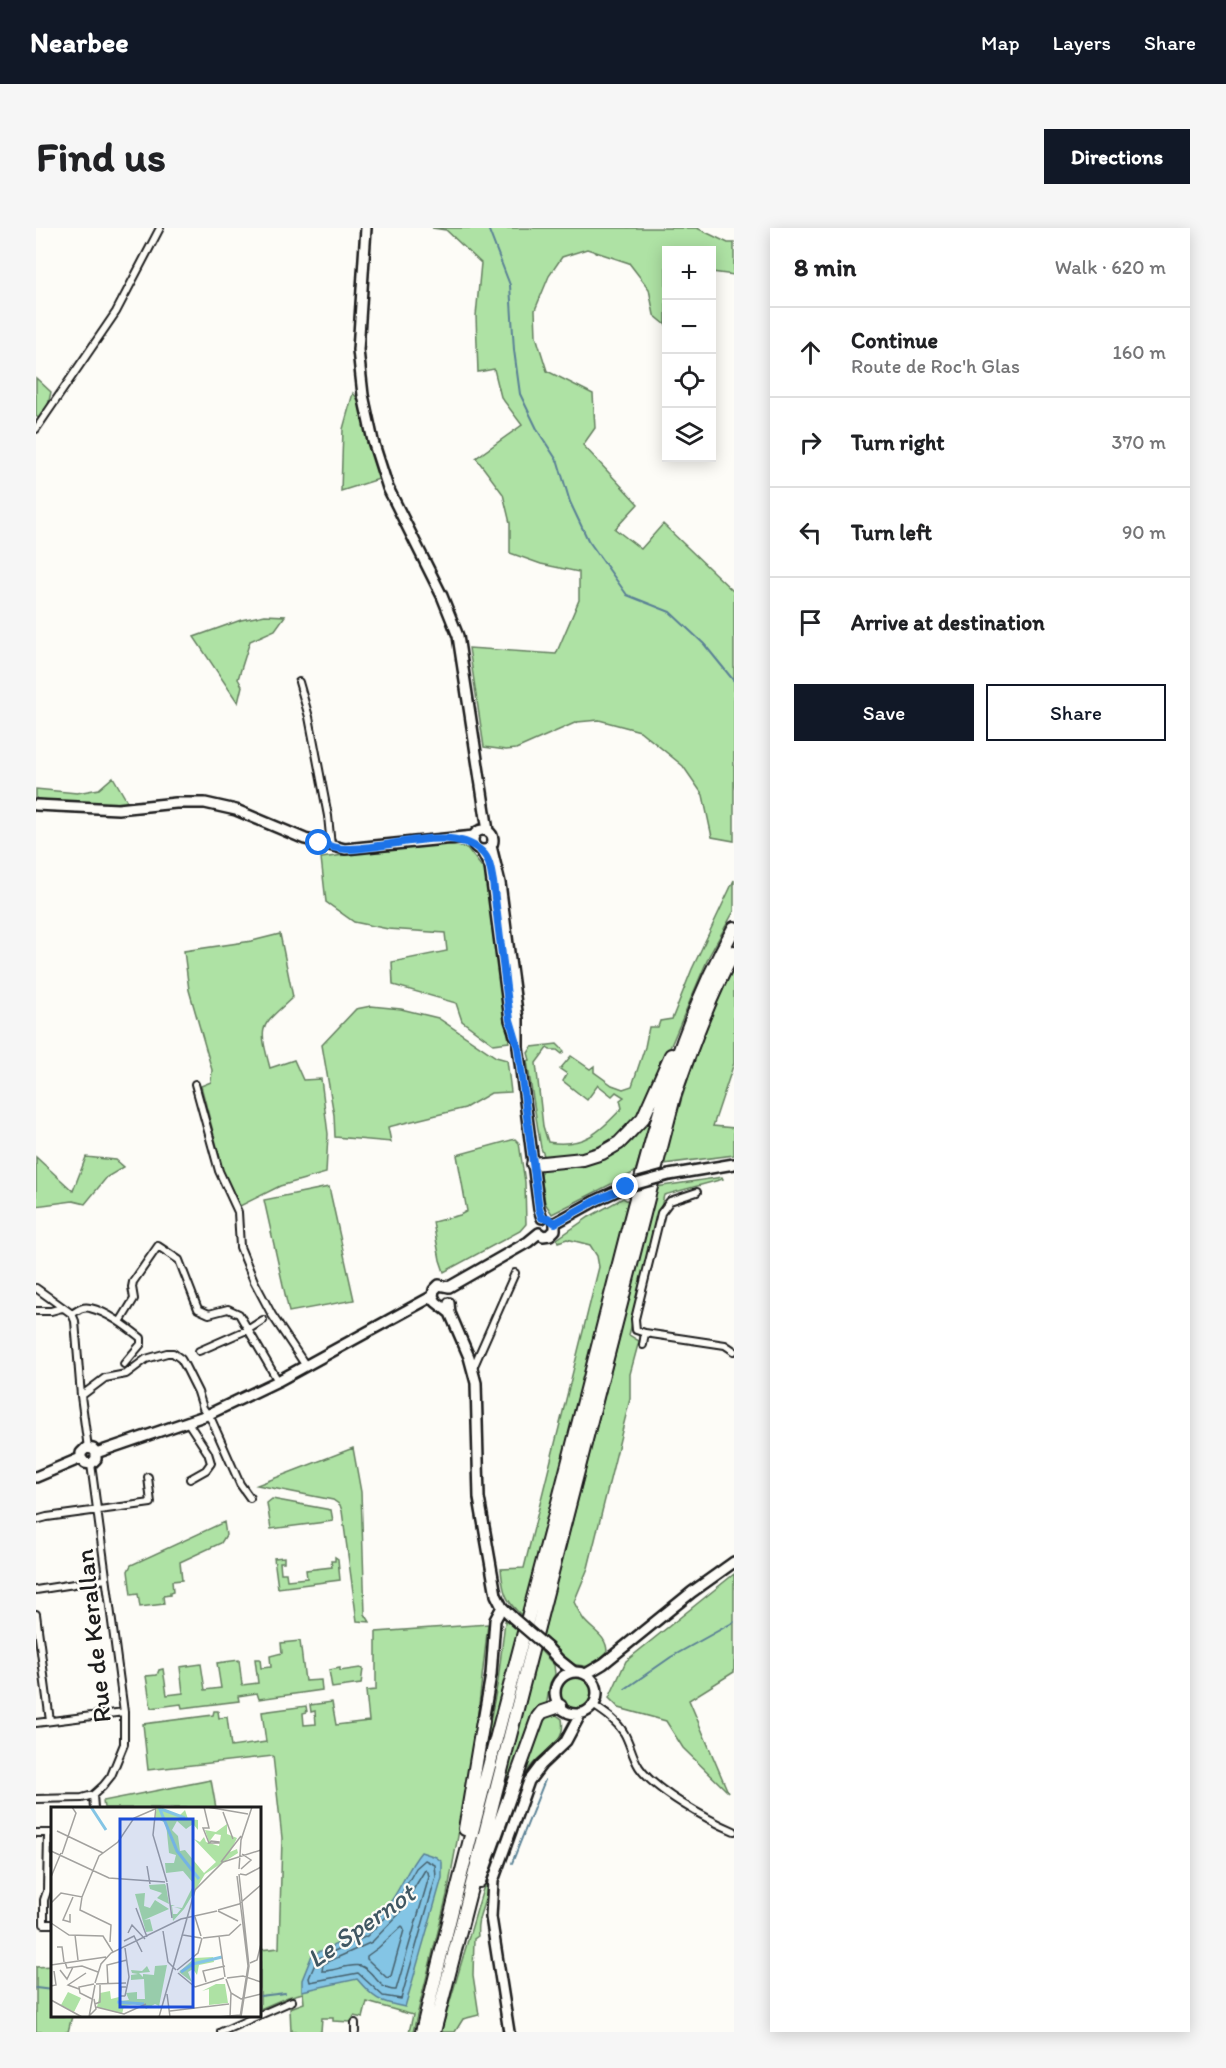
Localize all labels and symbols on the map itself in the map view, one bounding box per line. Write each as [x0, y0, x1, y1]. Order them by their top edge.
route start [305, 829, 331, 855]
route end [612, 1173, 638, 1199]
street label: Rue de Kerallan [68, 1547, 118, 1724]
inset map [51, 1807, 261, 2017]
water label: Le Spernot [300, 1875, 423, 1975]

